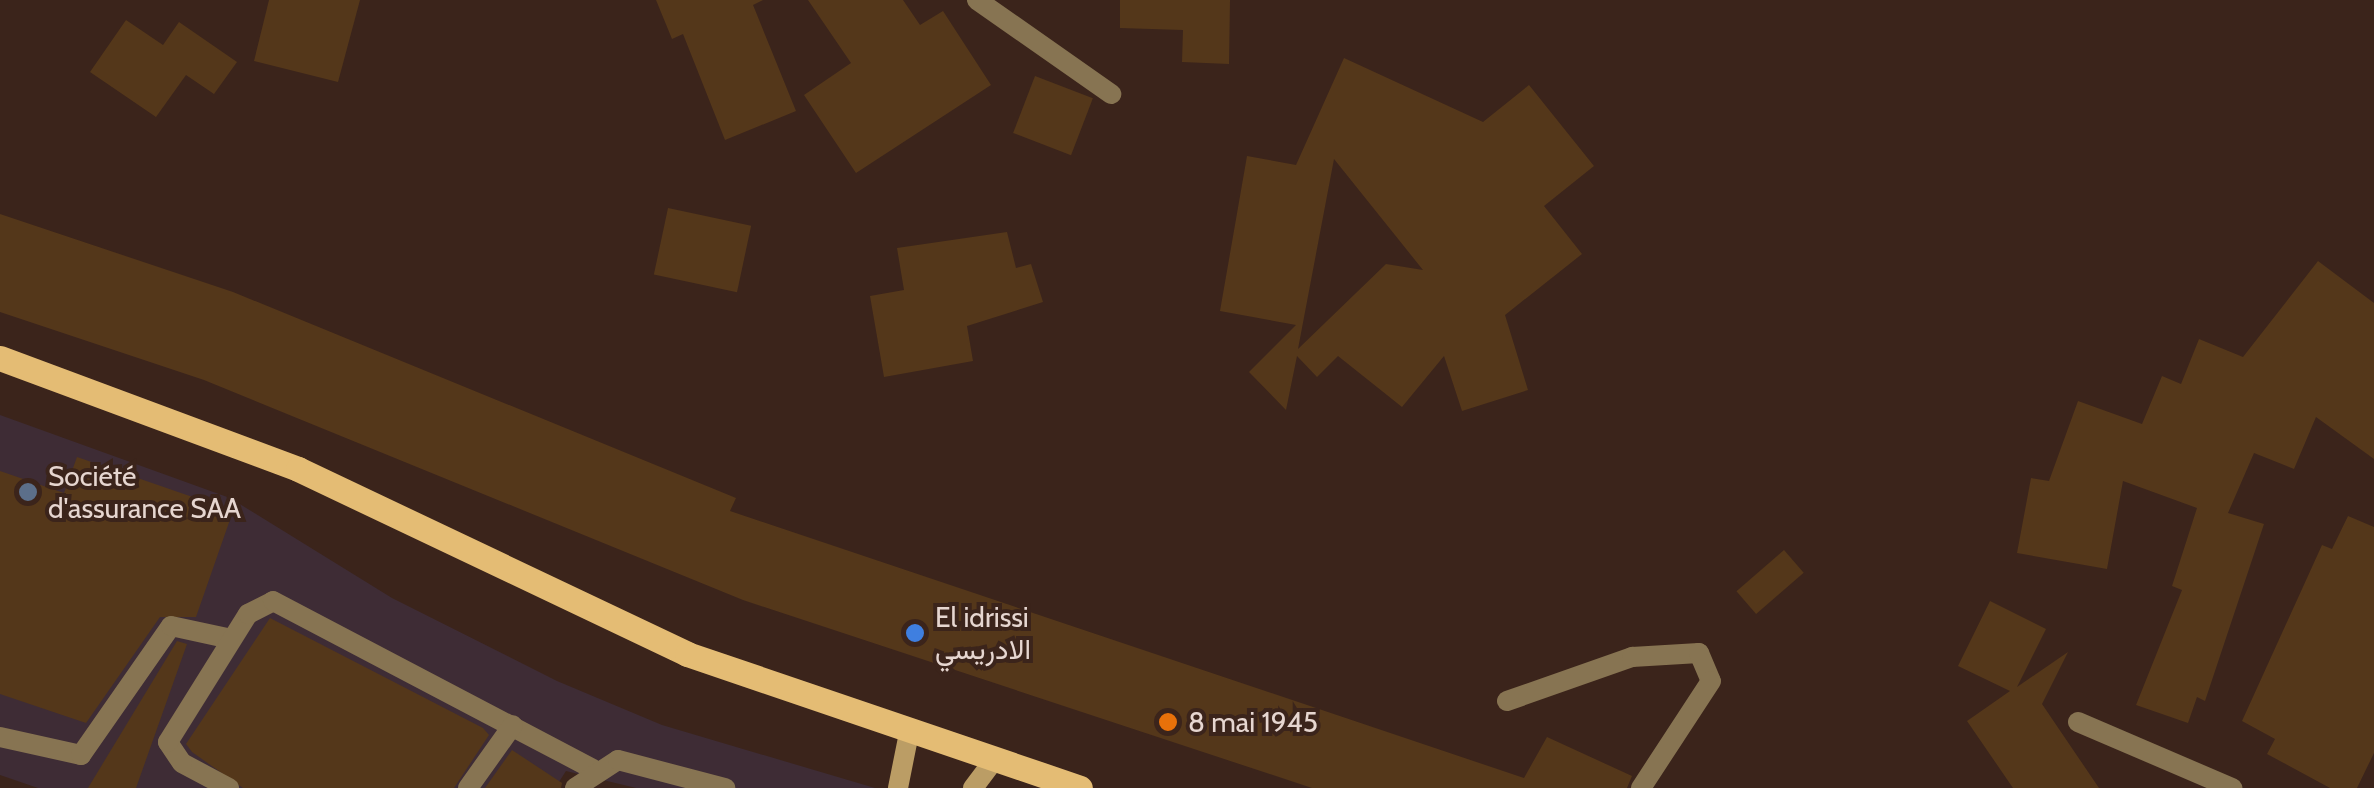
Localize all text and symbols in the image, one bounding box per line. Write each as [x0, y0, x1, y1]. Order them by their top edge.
place label: Société d'assurance SAA [48, 459, 241, 525]
marker: Société d'assurance SAA [17, 481, 39, 503]
place label: El idrissi الادريسي [935, 600, 1031, 666]
marker: El idrissi الادريسي [904, 622, 926, 644]
place label: 8 mai 1945 [1188, 705, 1318, 739]
marker: 8 mai 1945 [1157, 711, 1179, 733]

